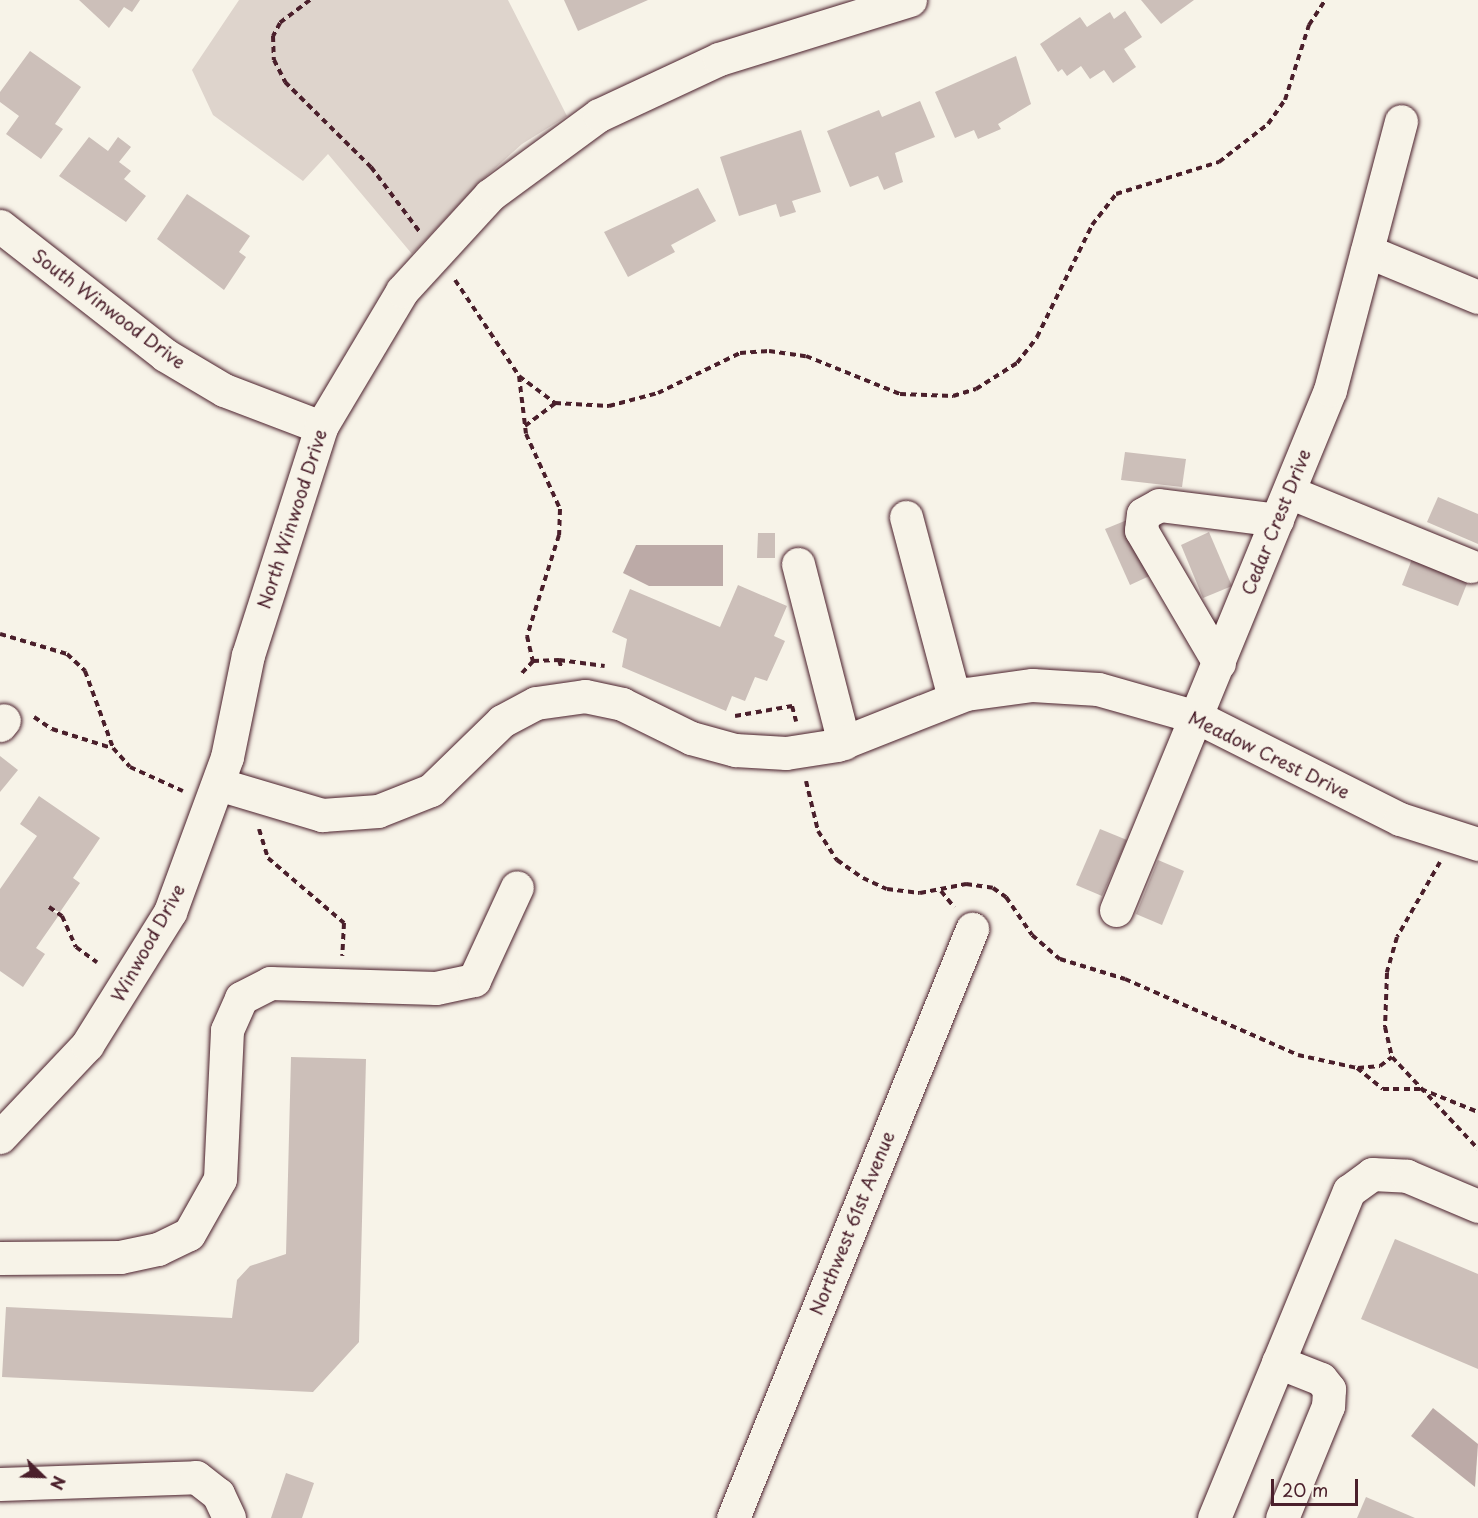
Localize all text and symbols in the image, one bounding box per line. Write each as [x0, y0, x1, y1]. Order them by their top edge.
street label: South Winwood Drive [28, 244, 190, 374]
street label: North Winwood Drive [253, 426, 331, 612]
street label: Cedar Crest Drive [1237, 445, 1315, 599]
street label: Meadow Crest Drive [1185, 707, 1353, 803]
street label: Winwood Drive [107, 880, 189, 1006]
street label: Northwest 61st Avenue [805, 1127, 899, 1319]
north arrow [12, 1446, 72, 1506]
scale bar [1274, 1467, 1361, 1505]
text: N [45, 1473, 72, 1494]
text: 20 m [1282, 1476, 1328, 1503]

